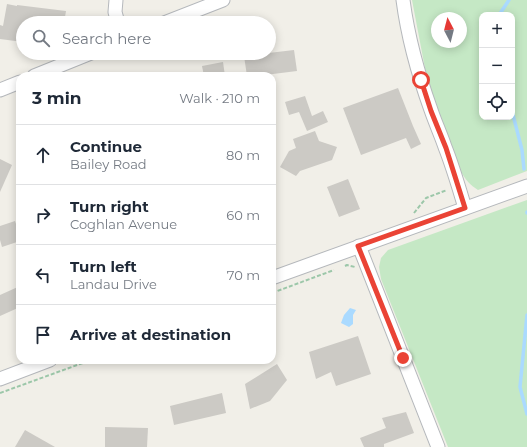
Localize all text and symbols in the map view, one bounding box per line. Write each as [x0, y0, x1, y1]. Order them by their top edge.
north arrow [431, 12, 467, 48]
map controls [479, 12, 515, 120]
button: + [479, 12, 515, 48]
search box [16, 16, 276, 60]
icon: search [30, 27, 52, 49]
text: Search here [62, 29, 151, 48]
button: − [479, 48, 515, 84]
route start [412, 71, 430, 89]
button: locate [479, 84, 515, 120]
text: 3 min [32, 88, 82, 108]
text: Walk · 210 m [179, 90, 260, 106]
text: Continue [70, 137, 142, 156]
icon: ahead [32, 144, 54, 166]
text: 80 m [226, 147, 260, 163]
text: Bailey Road [70, 156, 147, 172]
text: Turn right [70, 197, 149, 216]
icon: right [32, 204, 54, 226]
text: 60 m [226, 207, 260, 223]
text: Coghlan Avenue [70, 216, 177, 232]
text: Turn left [70, 257, 137, 276]
icon: left [32, 264, 54, 286]
text: 70 m [227, 267, 260, 283]
text: Landau Drive [70, 276, 157, 292]
icon: arrive [32, 324, 54, 346]
text: Arrive at destination [70, 325, 231, 344]
route end [394, 349, 412, 367]

